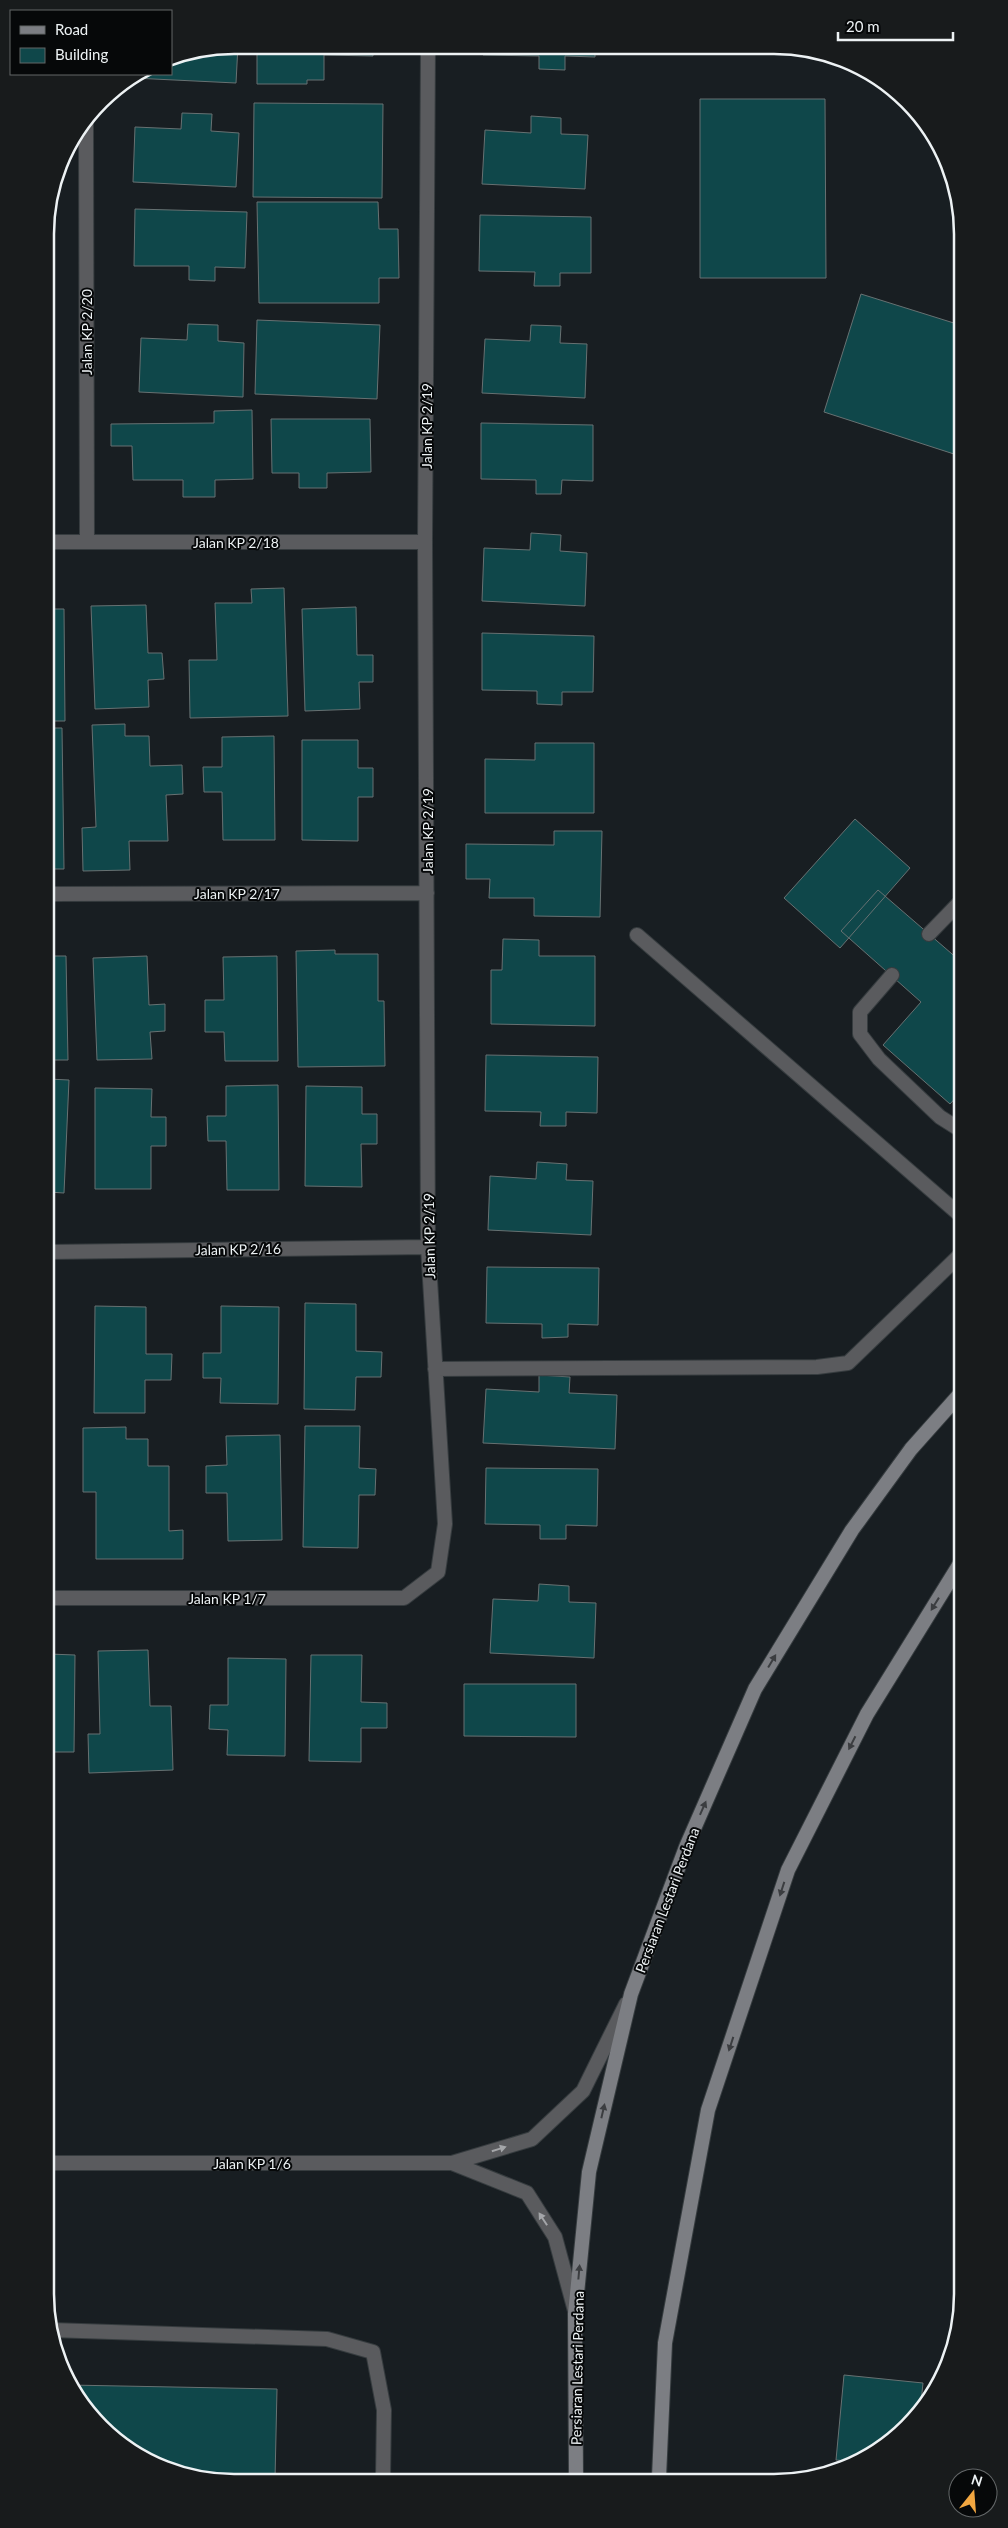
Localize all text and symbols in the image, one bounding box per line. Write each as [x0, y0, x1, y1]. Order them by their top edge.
legend [10, 10, 172, 75]
scale bar [838, 10, 953, 42]
text: 20 m [846, 17, 880, 35]
text: Road [55, 20, 88, 38]
text: Building [55, 45, 108, 63]
street label: Jalan KP 2/20 [78, 289, 95, 375]
street label: Jalan KP 2/19 [418, 383, 435, 469]
street label: Jalan KP 2/18 [193, 534, 279, 551]
street label: Jalan KP 2/19 [419, 788, 436, 874]
street label: Jalan KP 2/17 [194, 885, 280, 902]
street label: Jalan KP 2/19 [420, 1193, 438, 1279]
street label: Jalan KP 2/16 [195, 1240, 281, 1258]
street label: Jalan KP 1/7 [188, 1590, 266, 1607]
one-way arrow [930, 1597, 940, 1610]
one-way arrow [768, 1655, 777, 1668]
one-way arrow [848, 1736, 856, 1750]
one-way arrow [700, 1801, 708, 1815]
street label: Persiaran Lestari Perdana [631, 1825, 703, 1975]
one-way arrow [777, 1882, 785, 1897]
one-way arrow [726, 2036, 734, 2051]
one-way arrow [599, 2104, 607, 2119]
one-way arrow [492, 2144, 507, 2152]
street label: Jalan KP 1/6 [213, 2155, 291, 2172]
one-way arrow [539, 2213, 548, 2226]
one-way arrow [576, 2263, 584, 2279]
street label: Persiaran Lestari Perdana [567, 2291, 587, 2445]
north arrow [948, 2468, 998, 2518]
text: N [969, 2470, 985, 2490]

